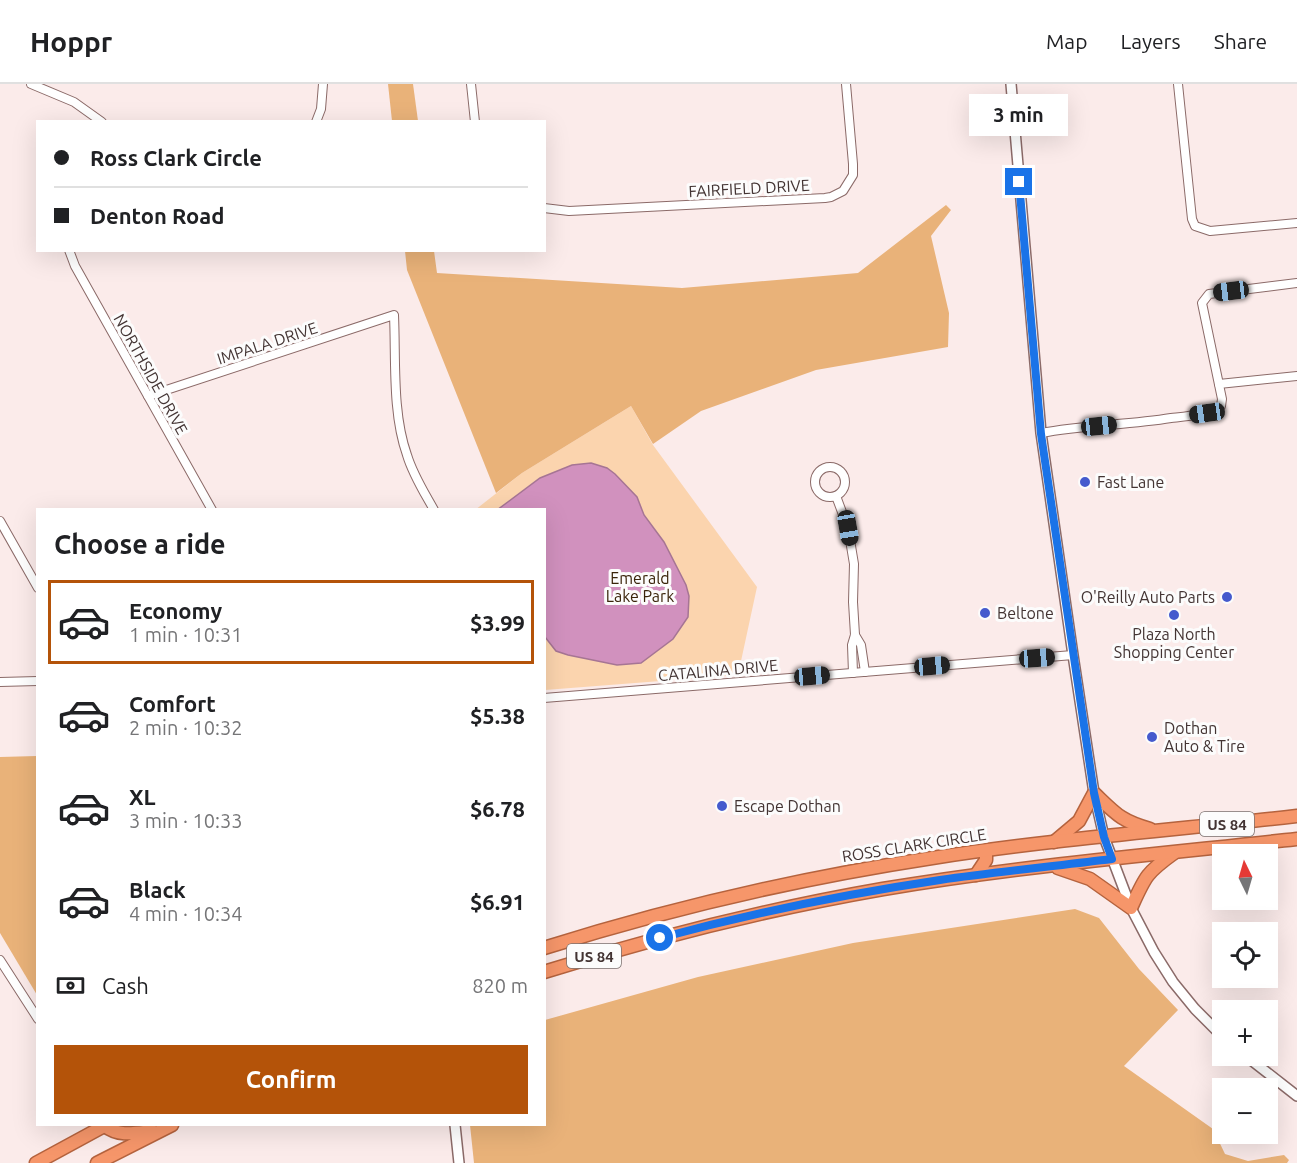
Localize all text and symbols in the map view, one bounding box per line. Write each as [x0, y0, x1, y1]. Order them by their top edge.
text: Hoppr [30, 26, 112, 57]
text: Map [1046, 29, 1087, 53]
text: Layers [1120, 29, 1181, 53]
text: Share [1214, 29, 1267, 53]
callout: 3 min [970, 95, 1068, 137]
text: 3 min [993, 103, 1044, 126]
text: Ross Clark Circle [90, 145, 262, 170]
route end [1005, 168, 1032, 195]
street label: FAIRFIELD DRIVE [688, 176, 810, 200]
text: Denton Road [90, 203, 224, 228]
car [1212, 280, 1250, 302]
street label: NORTHSIDE DRIVE [110, 311, 192, 437]
street label: IMPALA DRIVE [215, 318, 319, 368]
car [1188, 402, 1226, 424]
car [1080, 415, 1118, 437]
place label: Fast Lane [1097, 473, 1164, 491]
marker: Fast Lane [1078, 475, 1092, 489]
car [836, 509, 860, 547]
text: Choose a ride [54, 529, 226, 559]
park label: Emerald Lake Park [606, 569, 674, 605]
place label: O'Reilly Auto Parts [1081, 588, 1215, 606]
marker: O'Reilly Auto Parts [1220, 590, 1234, 604]
icon: car [57, 595, 111, 649]
text: Economy [129, 598, 222, 623]
place label: Beltone [997, 604, 1054, 622]
marker: Beltone [978, 606, 992, 620]
marker: Plaza North Shopping Center [1167, 608, 1181, 622]
text: $3.99 [470, 610, 525, 635]
text: 1 min · 10:31 [129, 623, 243, 646]
place label: Plaza North Shopping Center [1114, 625, 1234, 661]
car [1018, 648, 1056, 668]
car [913, 655, 951, 677]
street label: CATALINA DRIVE [657, 656, 779, 684]
car [793, 665, 831, 687]
icon: car [57, 688, 111, 742]
text: Comfort [129, 691, 216, 716]
text: $5.38 [470, 703, 525, 728]
text: 2 min · 10:32 [129, 716, 243, 739]
place label: Dothan Auto & Tire [1164, 719, 1245, 755]
marker: Dothan Auto & Tire [1145, 730, 1159, 744]
icon: car [57, 781, 111, 835]
text: XL [129, 784, 156, 809]
text: $6.78 [470, 796, 525, 821]
place label: Escape Dothan [734, 797, 841, 815]
marker: Escape Dothan [715, 799, 729, 813]
text: 3 min · 10:33 [129, 809, 243, 832]
road number: US 84 [1200, 812, 1254, 836]
street label: ROSS CLARK CIRCLE [841, 825, 987, 865]
north arrow [1212, 844, 1278, 910]
map controls [1212, 844, 1278, 1144]
icon: car [57, 874, 111, 928]
text: Black [129, 877, 186, 902]
text: $6.91 [470, 889, 525, 914]
text: 4 min · 10:34 [129, 902, 243, 925]
button: locate [1212, 922, 1278, 988]
route start [646, 924, 673, 951]
road number: US 84 [567, 944, 621, 968]
icon: cash [54, 969, 87, 1002]
text: Cash [102, 973, 149, 998]
text: 820 m [472, 974, 528, 997]
button: + [1212, 1000, 1278, 1066]
button: Confirm [54, 1045, 528, 1114]
button: − [1212, 1078, 1278, 1144]

